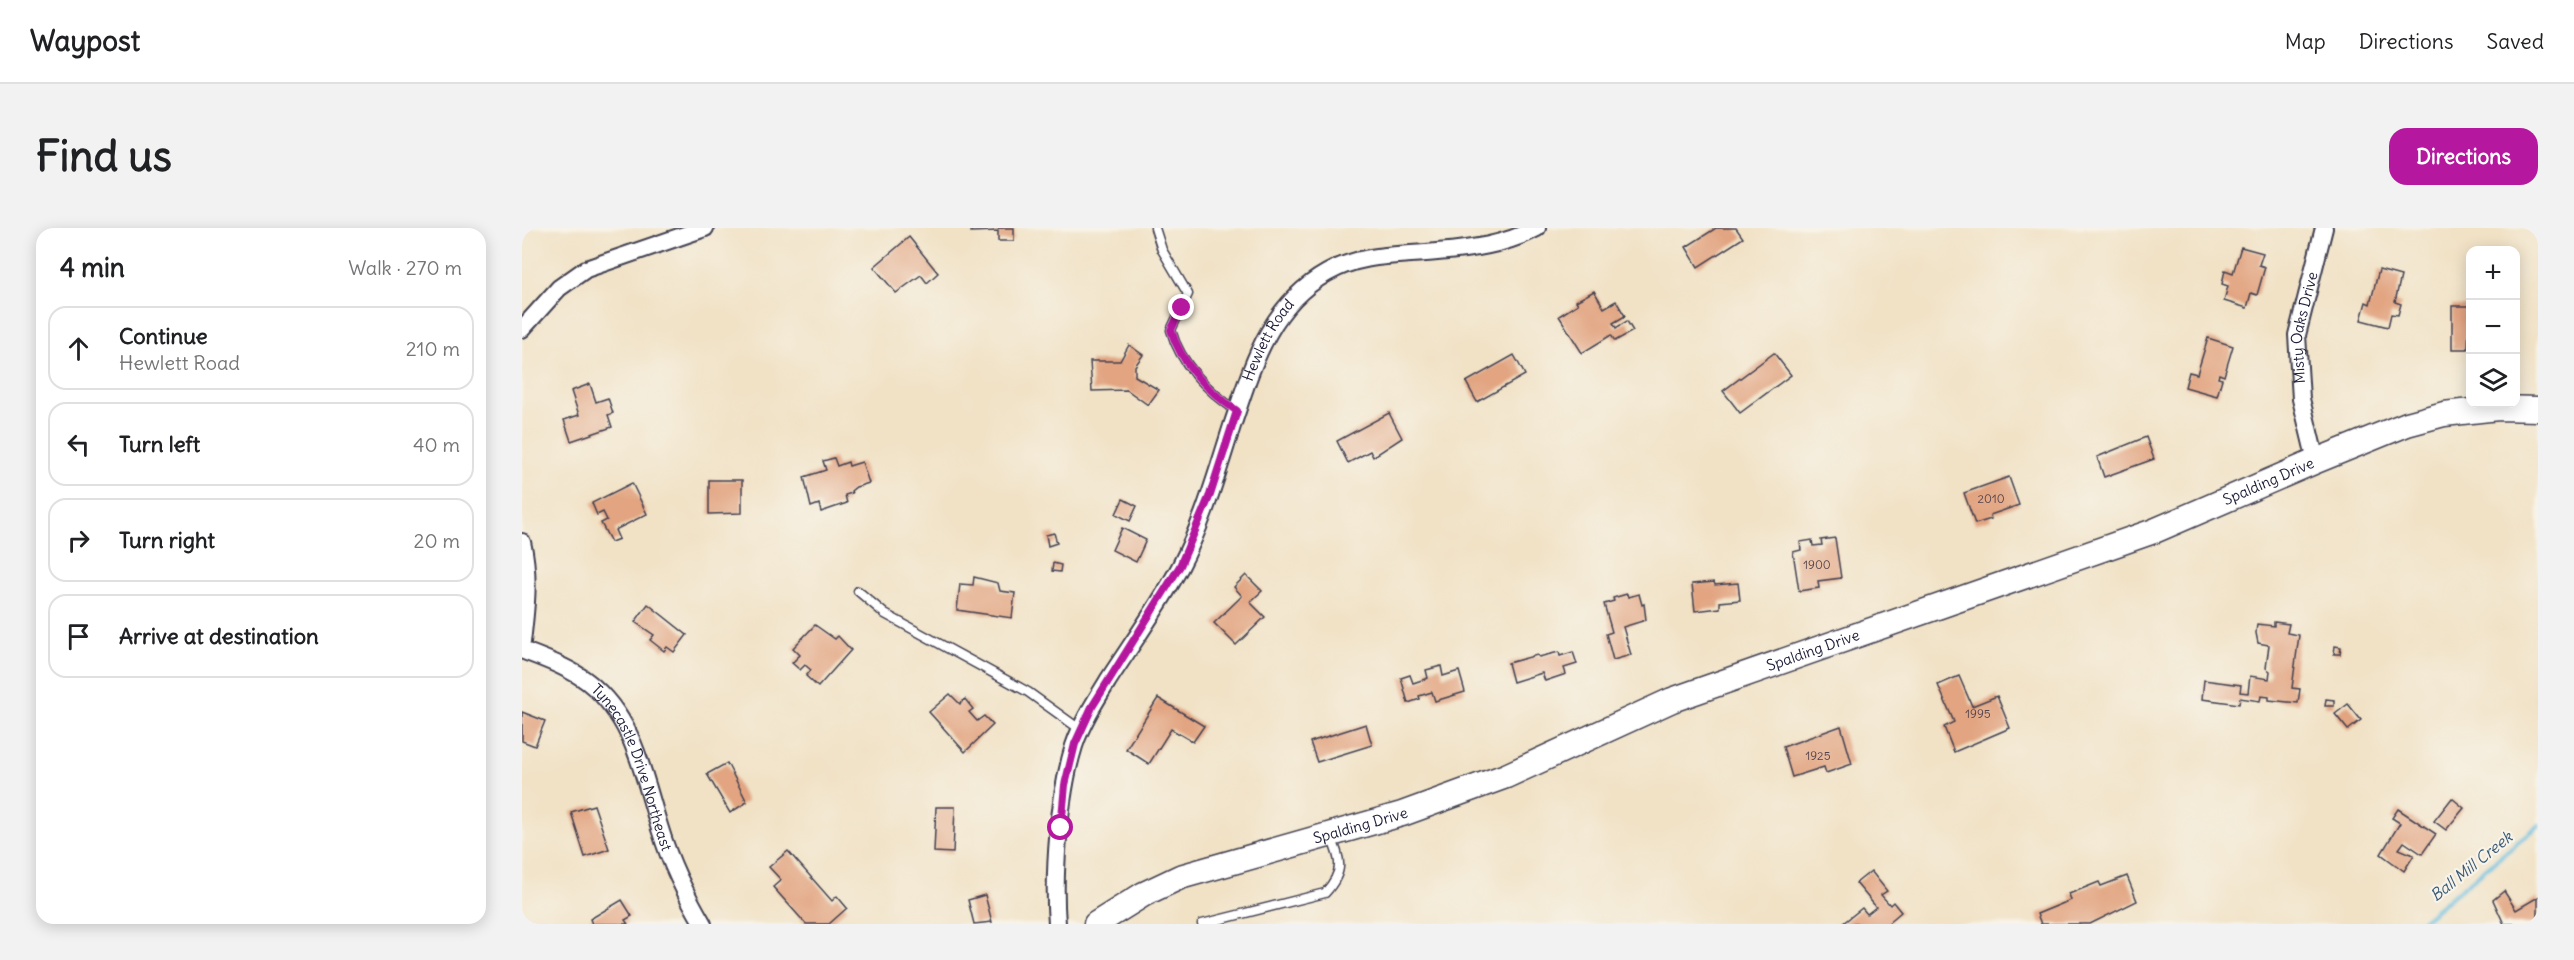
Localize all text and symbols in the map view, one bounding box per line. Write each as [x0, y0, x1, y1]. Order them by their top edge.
text: Waypost [30, 23, 140, 59]
text: Map [2285, 28, 2326, 55]
text: Directions [2359, 28, 2453, 55]
text: Saved [2486, 28, 2544, 55]
button: Directions [2389, 128, 2538, 185]
text: Find us [36, 130, 172, 182]
map controls [2466, 246, 2520, 408]
button: + [2466, 246, 2520, 300]
text: 4 min [60, 251, 125, 284]
text: Walk · 270 m [348, 255, 462, 280]
street label: Misty Oaks Drive [2287, 270, 2322, 384]
route end [1168, 294, 1194, 320]
street label: Hewlett Road [1238, 295, 1298, 384]
button: − [2466, 300, 2520, 354]
text: Continue [119, 322, 208, 350]
icon: ahead [62, 332, 95, 365]
text: 210 m [406, 336, 460, 361]
text: Hewlett Road [119, 350, 240, 375]
button: layers [2466, 354, 2520, 408]
icon: left [62, 428, 95, 461]
text: Turn left [119, 430, 200, 458]
text: 40 m [413, 432, 460, 457]
street label: Spalding Drive [2220, 453, 2317, 509]
house number: 2010 [1977, 491, 2005, 506]
icon: right [62, 524, 95, 557]
text: Turn right [119, 526, 215, 554]
text: 20 m [414, 528, 460, 553]
house number: 1900 [1803, 557, 1831, 572]
icon: arrive [62, 620, 95, 653]
text: Arrive at destination [119, 622, 319, 650]
street label: Spalding Drive [1764, 625, 1862, 675]
street label: Tynecastle Drive Northeast [588, 680, 677, 853]
house number: 1995 [1965, 706, 1991, 721]
house number: 1925 [1805, 748, 1831, 763]
street label: Spalding Drive [1311, 803, 1410, 848]
route start [1047, 814, 1073, 840]
water label: Ball Mill Creek [2426, 826, 2518, 905]

